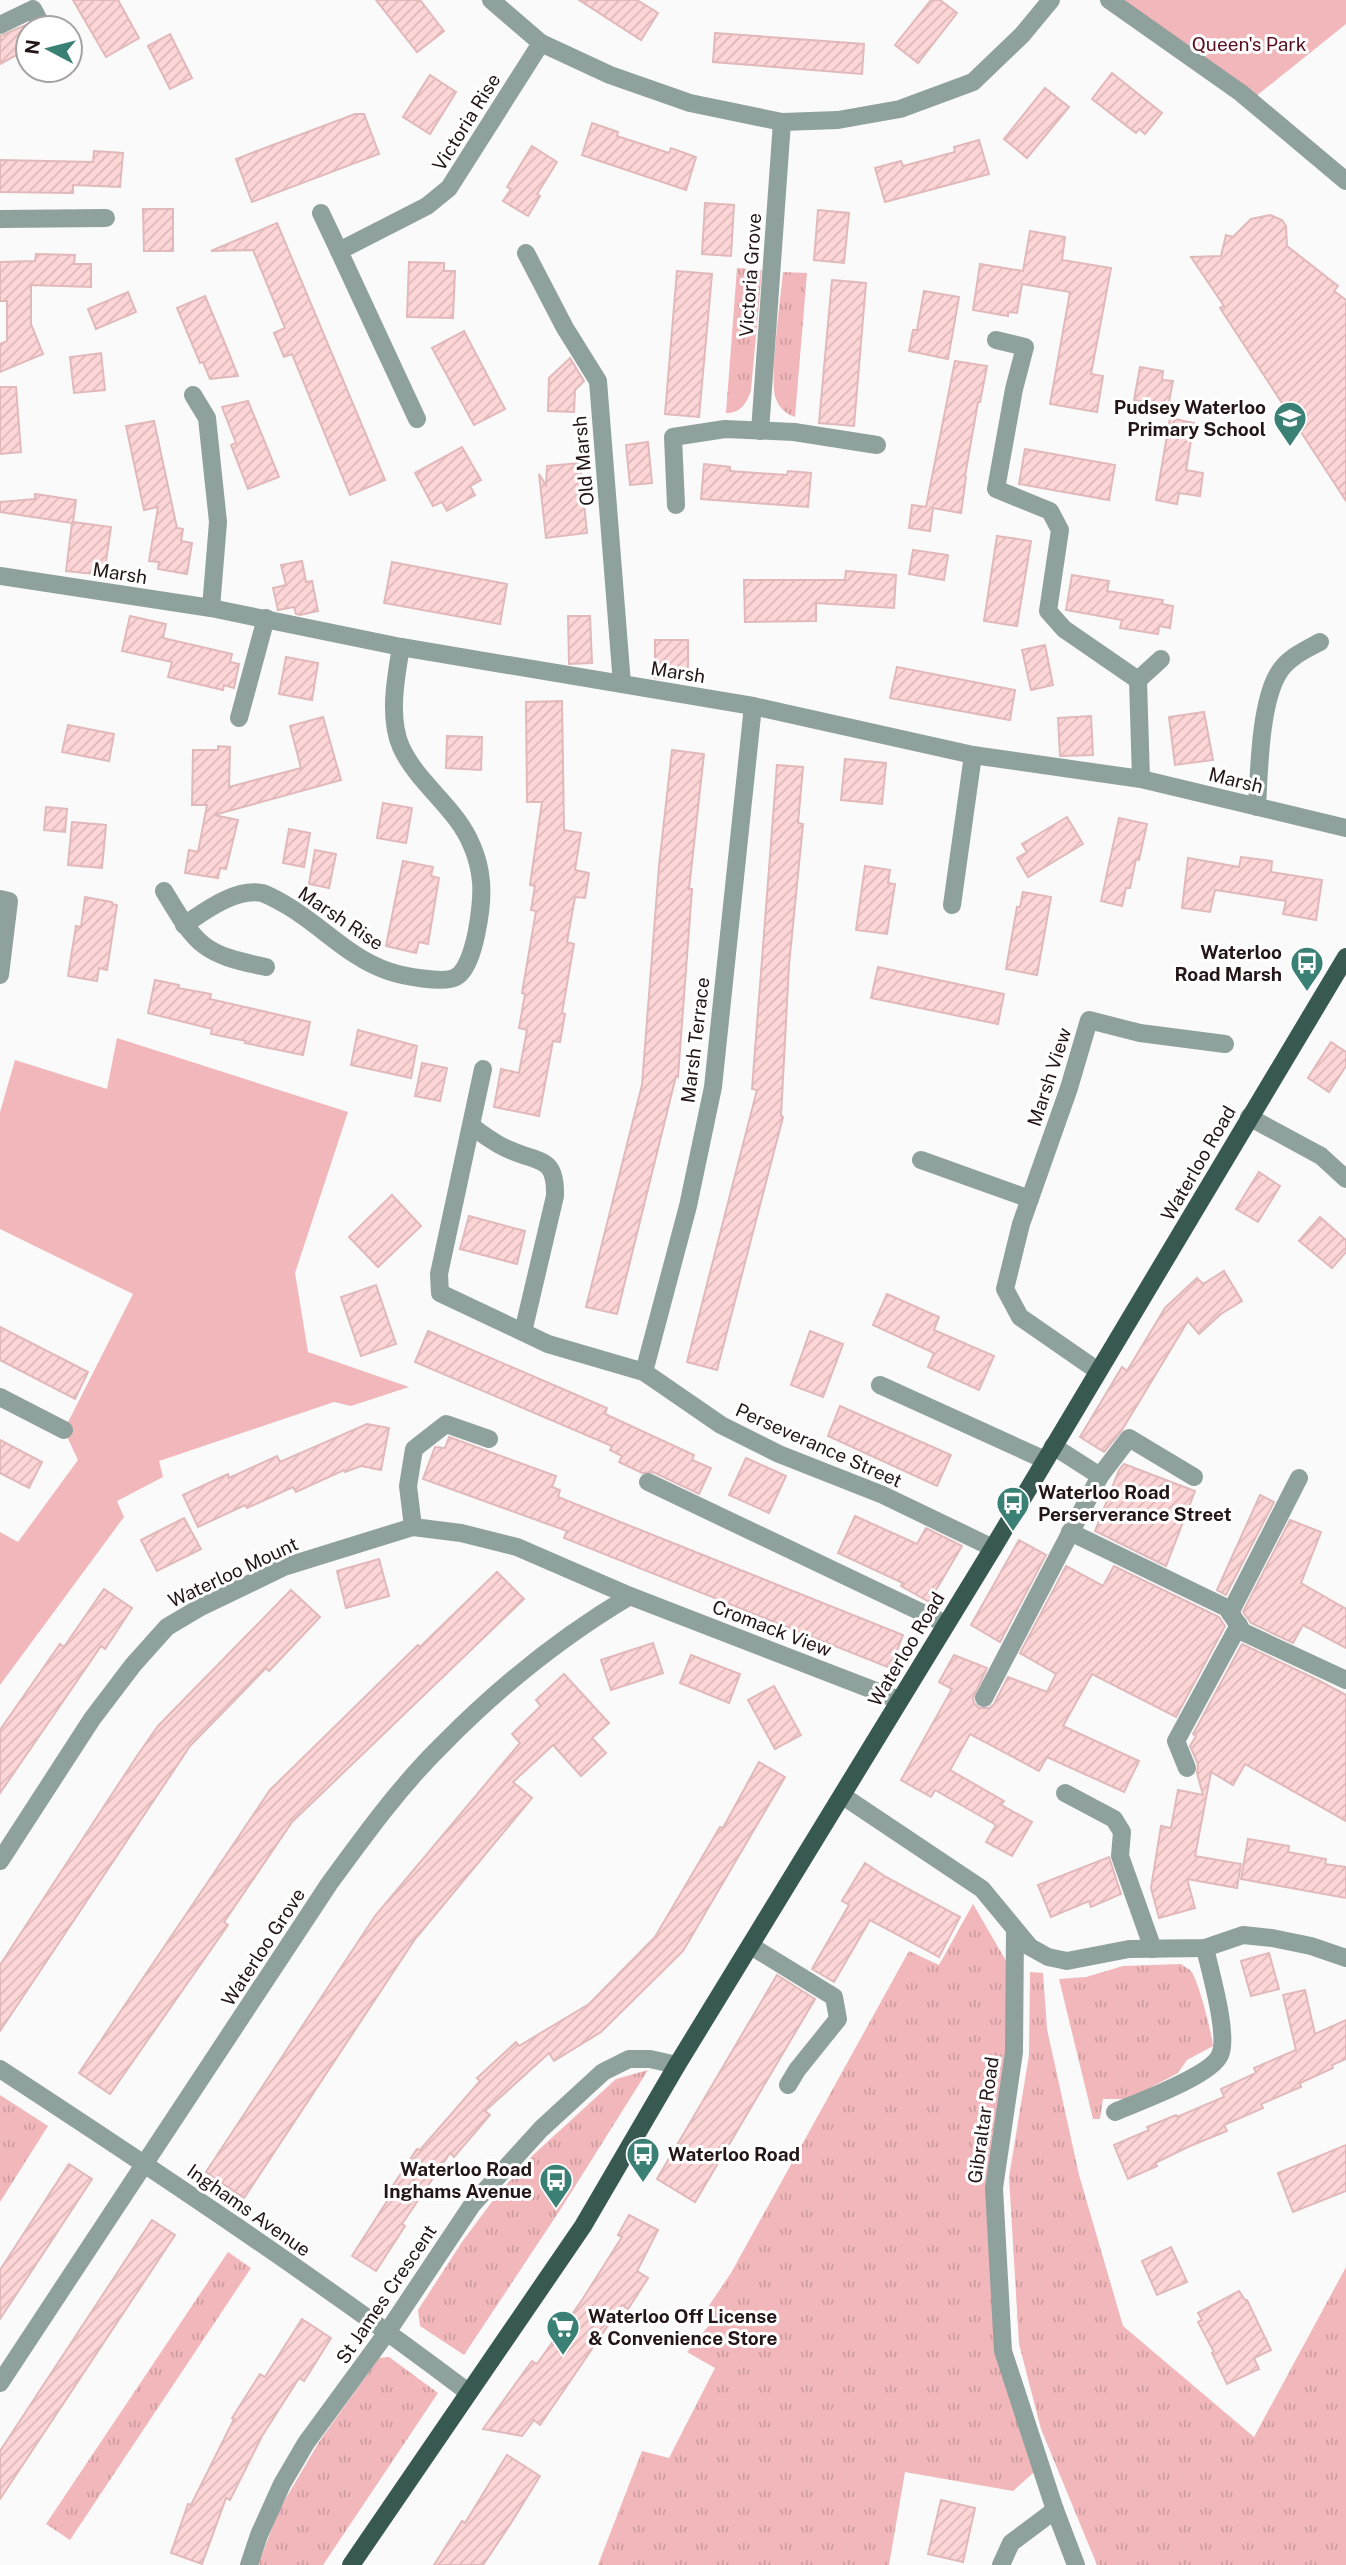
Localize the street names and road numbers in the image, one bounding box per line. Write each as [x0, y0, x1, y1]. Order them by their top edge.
street label: Victoria Rise [427, 69, 505, 175]
street label: Victoria Grove [735, 212, 765, 338]
street label: Old Marsh [568, 415, 598, 507]
street label: Marsh [91, 558, 149, 588]
street label: Marsh [649, 657, 707, 687]
street label: Marsh [1207, 763, 1265, 797]
street label: Marsh Rise [294, 882, 388, 954]
street label: Marsh Terrace [676, 976, 714, 1104]
street label: Marsh View [1023, 1025, 1075, 1129]
street label: Waterloo Road [1156, 1102, 1240, 1224]
street label: Perseverance Street [732, 1398, 906, 1492]
street label: Waterloo Mount [165, 1532, 301, 1612]
street label: Waterloo Road [863, 1588, 949, 1710]
street label: Cromack View [709, 1595, 835, 1661]
street label: Waterloo Grove [217, 1884, 309, 2010]
street label: Gibraltar Road [963, 2055, 1003, 2185]
street label: Inghams Avenue [183, 2159, 315, 2261]
street label: St James Crescent [331, 2220, 441, 2368]

